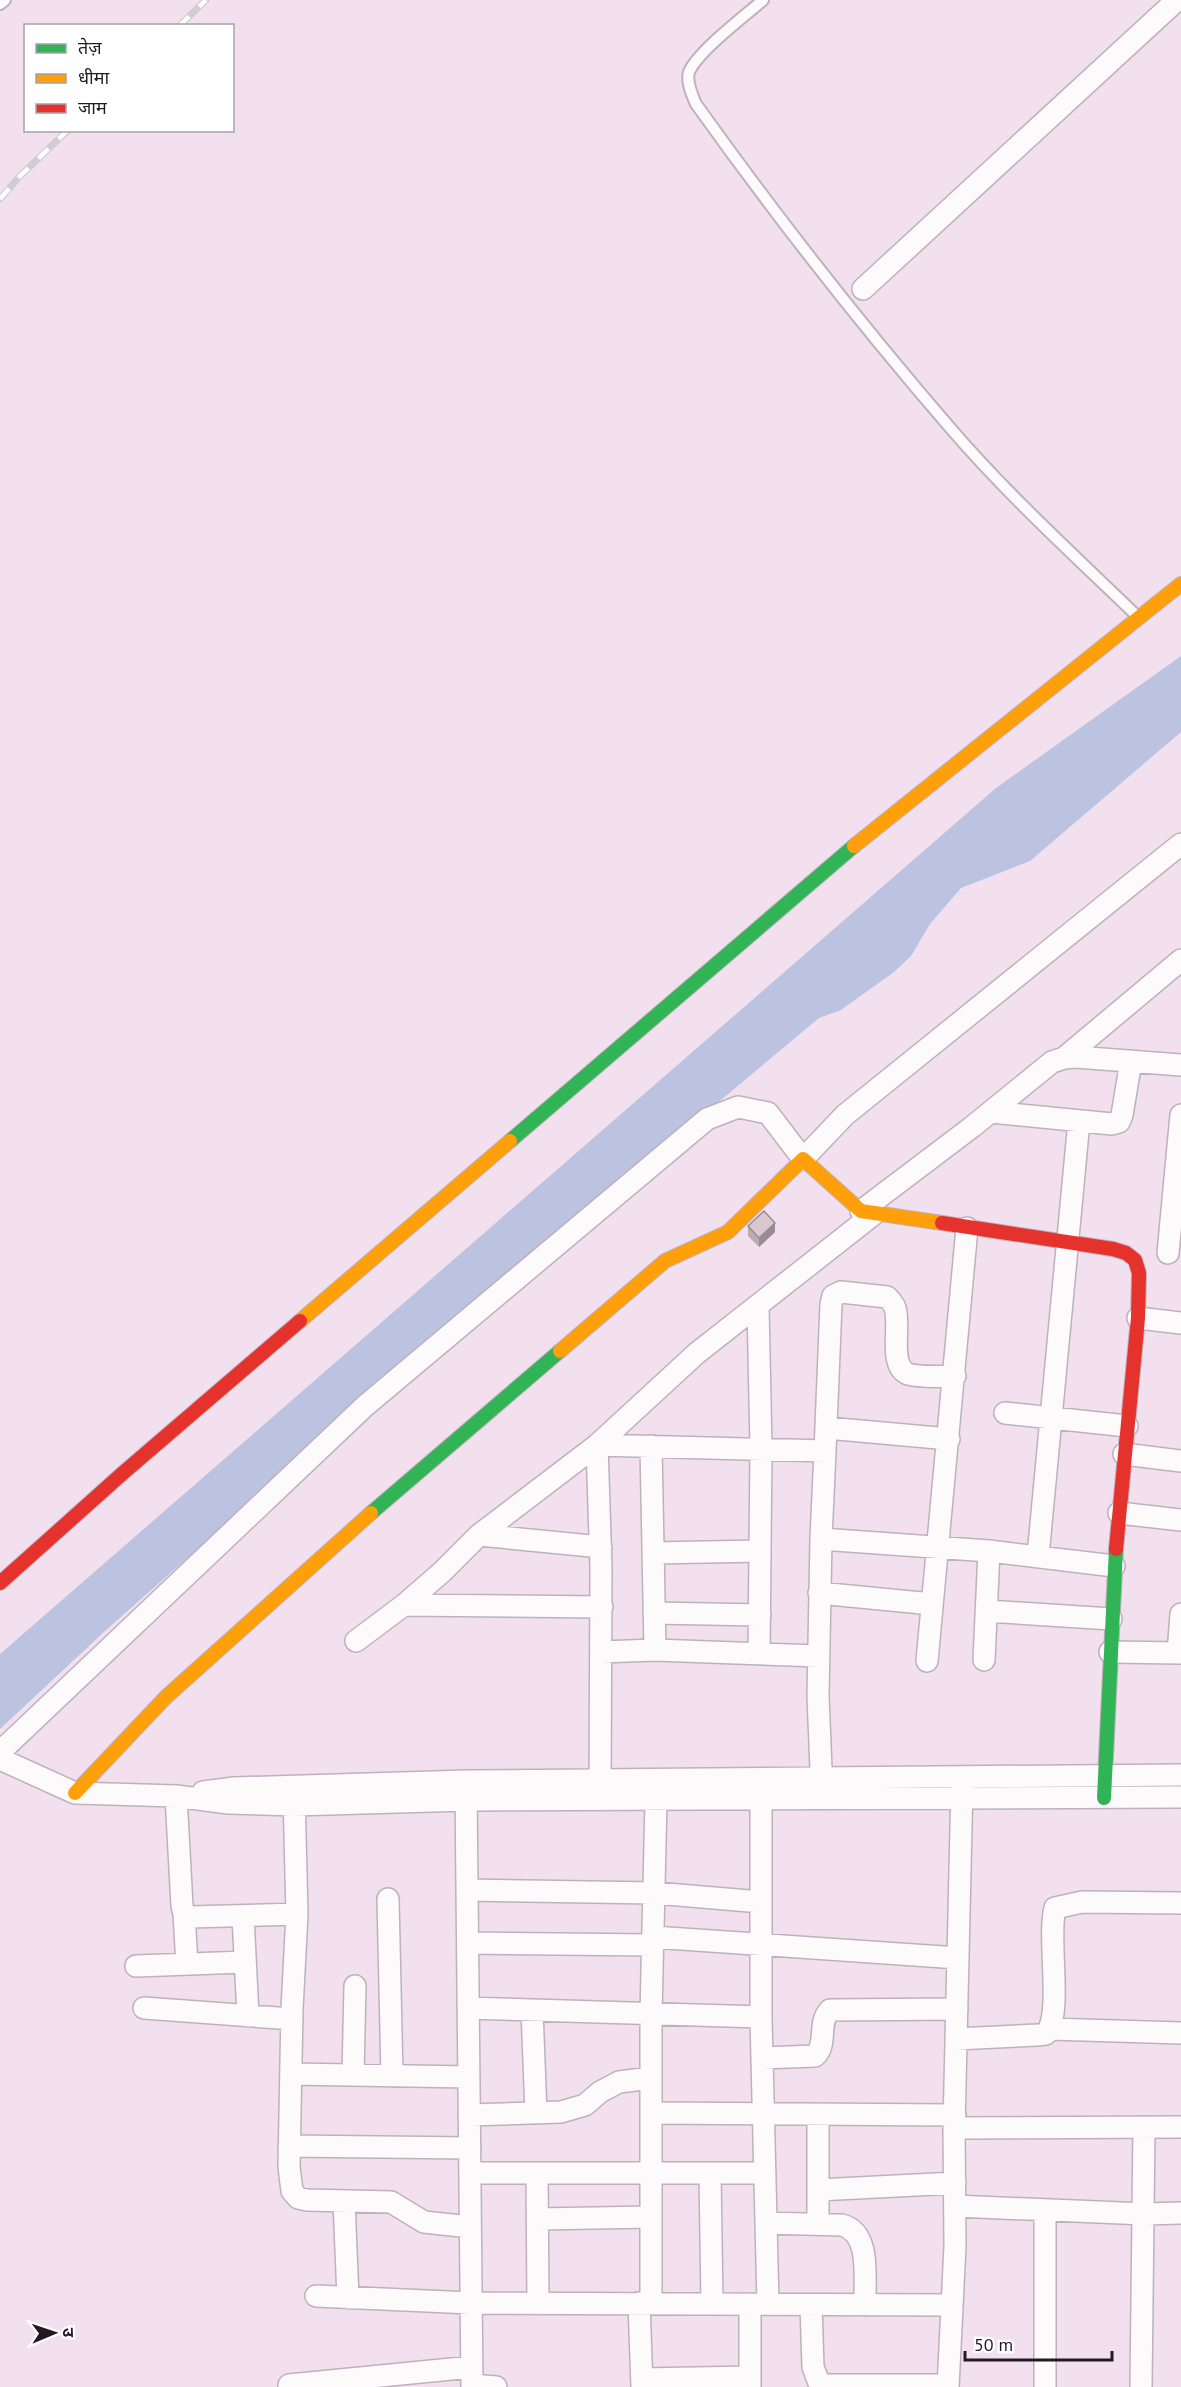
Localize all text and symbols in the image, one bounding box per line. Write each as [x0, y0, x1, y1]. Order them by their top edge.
legend [24, 24, 234, 132]
text: तेज़ [78, 36, 102, 59]
text: धीमा [78, 66, 109, 89]
text: जाम [78, 96, 108, 119]
north arrow [24, 2303, 84, 2363]
scale bar [965, 2324, 1112, 2362]
text: उ [59, 2327, 79, 2338]
text: 50 m [974, 2333, 1013, 2356]

